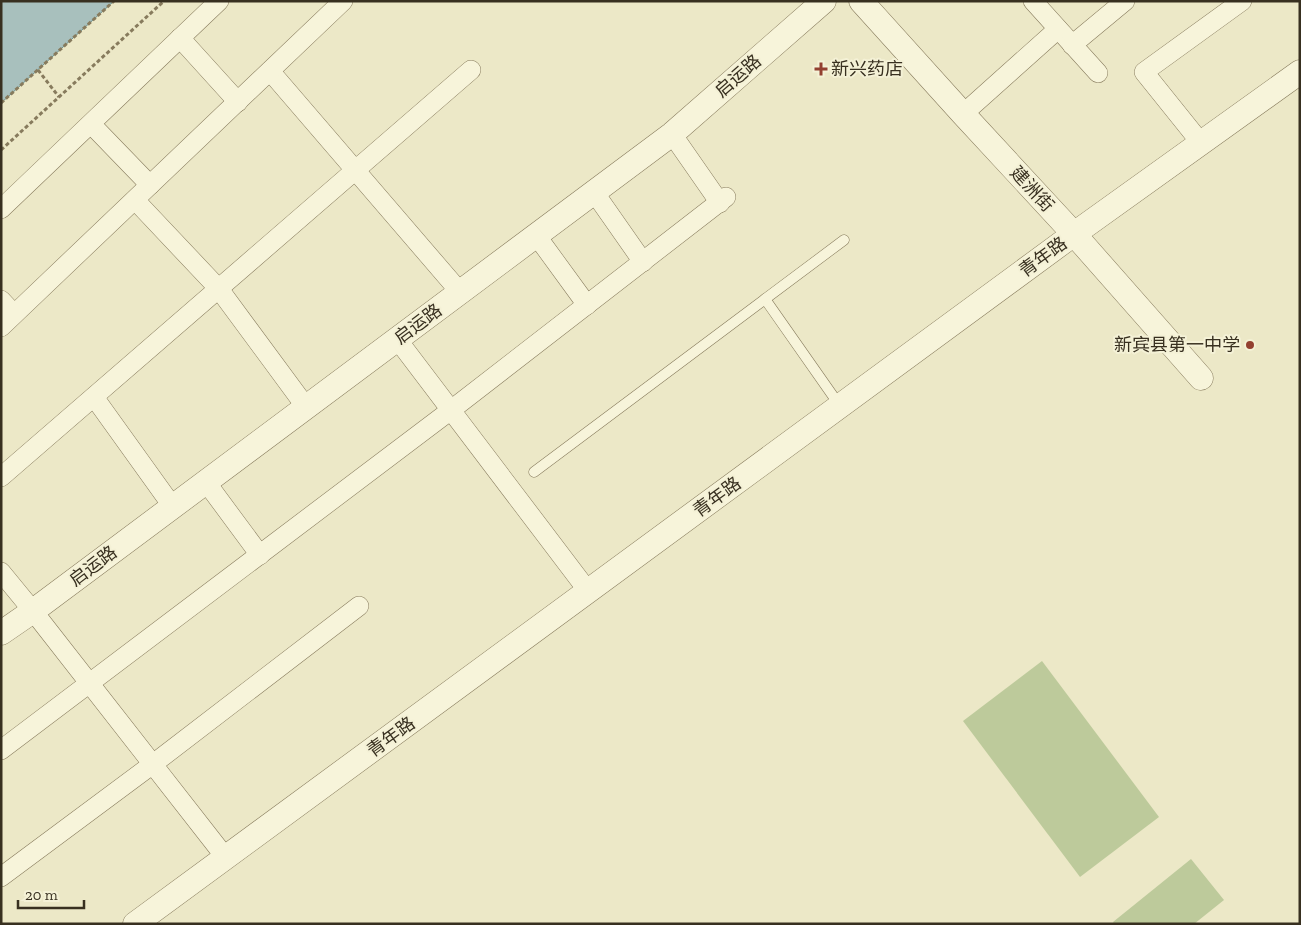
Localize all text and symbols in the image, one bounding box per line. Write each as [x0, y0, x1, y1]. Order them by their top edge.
street label: 启运路 [710, 50, 766, 102]
place label: 新兴药店 [831, 58, 903, 80]
marker: 新兴药店 [815, 63, 827, 75]
street label: 建洲街 [1006, 162, 1058, 216]
street label: 青年路 [1015, 232, 1071, 282]
street label: 启运路 [390, 299, 446, 349]
place label: 新宾县第一中学 [1114, 334, 1240, 356]
marker: 新宾县第一中学 [1244, 339, 1256, 351]
street label: 青年路 [689, 472, 745, 522]
street label: 启运路 [65, 541, 121, 591]
street label: 青年路 [363, 712, 419, 762]
scale bar [18, 878, 84, 910]
text: 20 m [25, 886, 58, 904]

